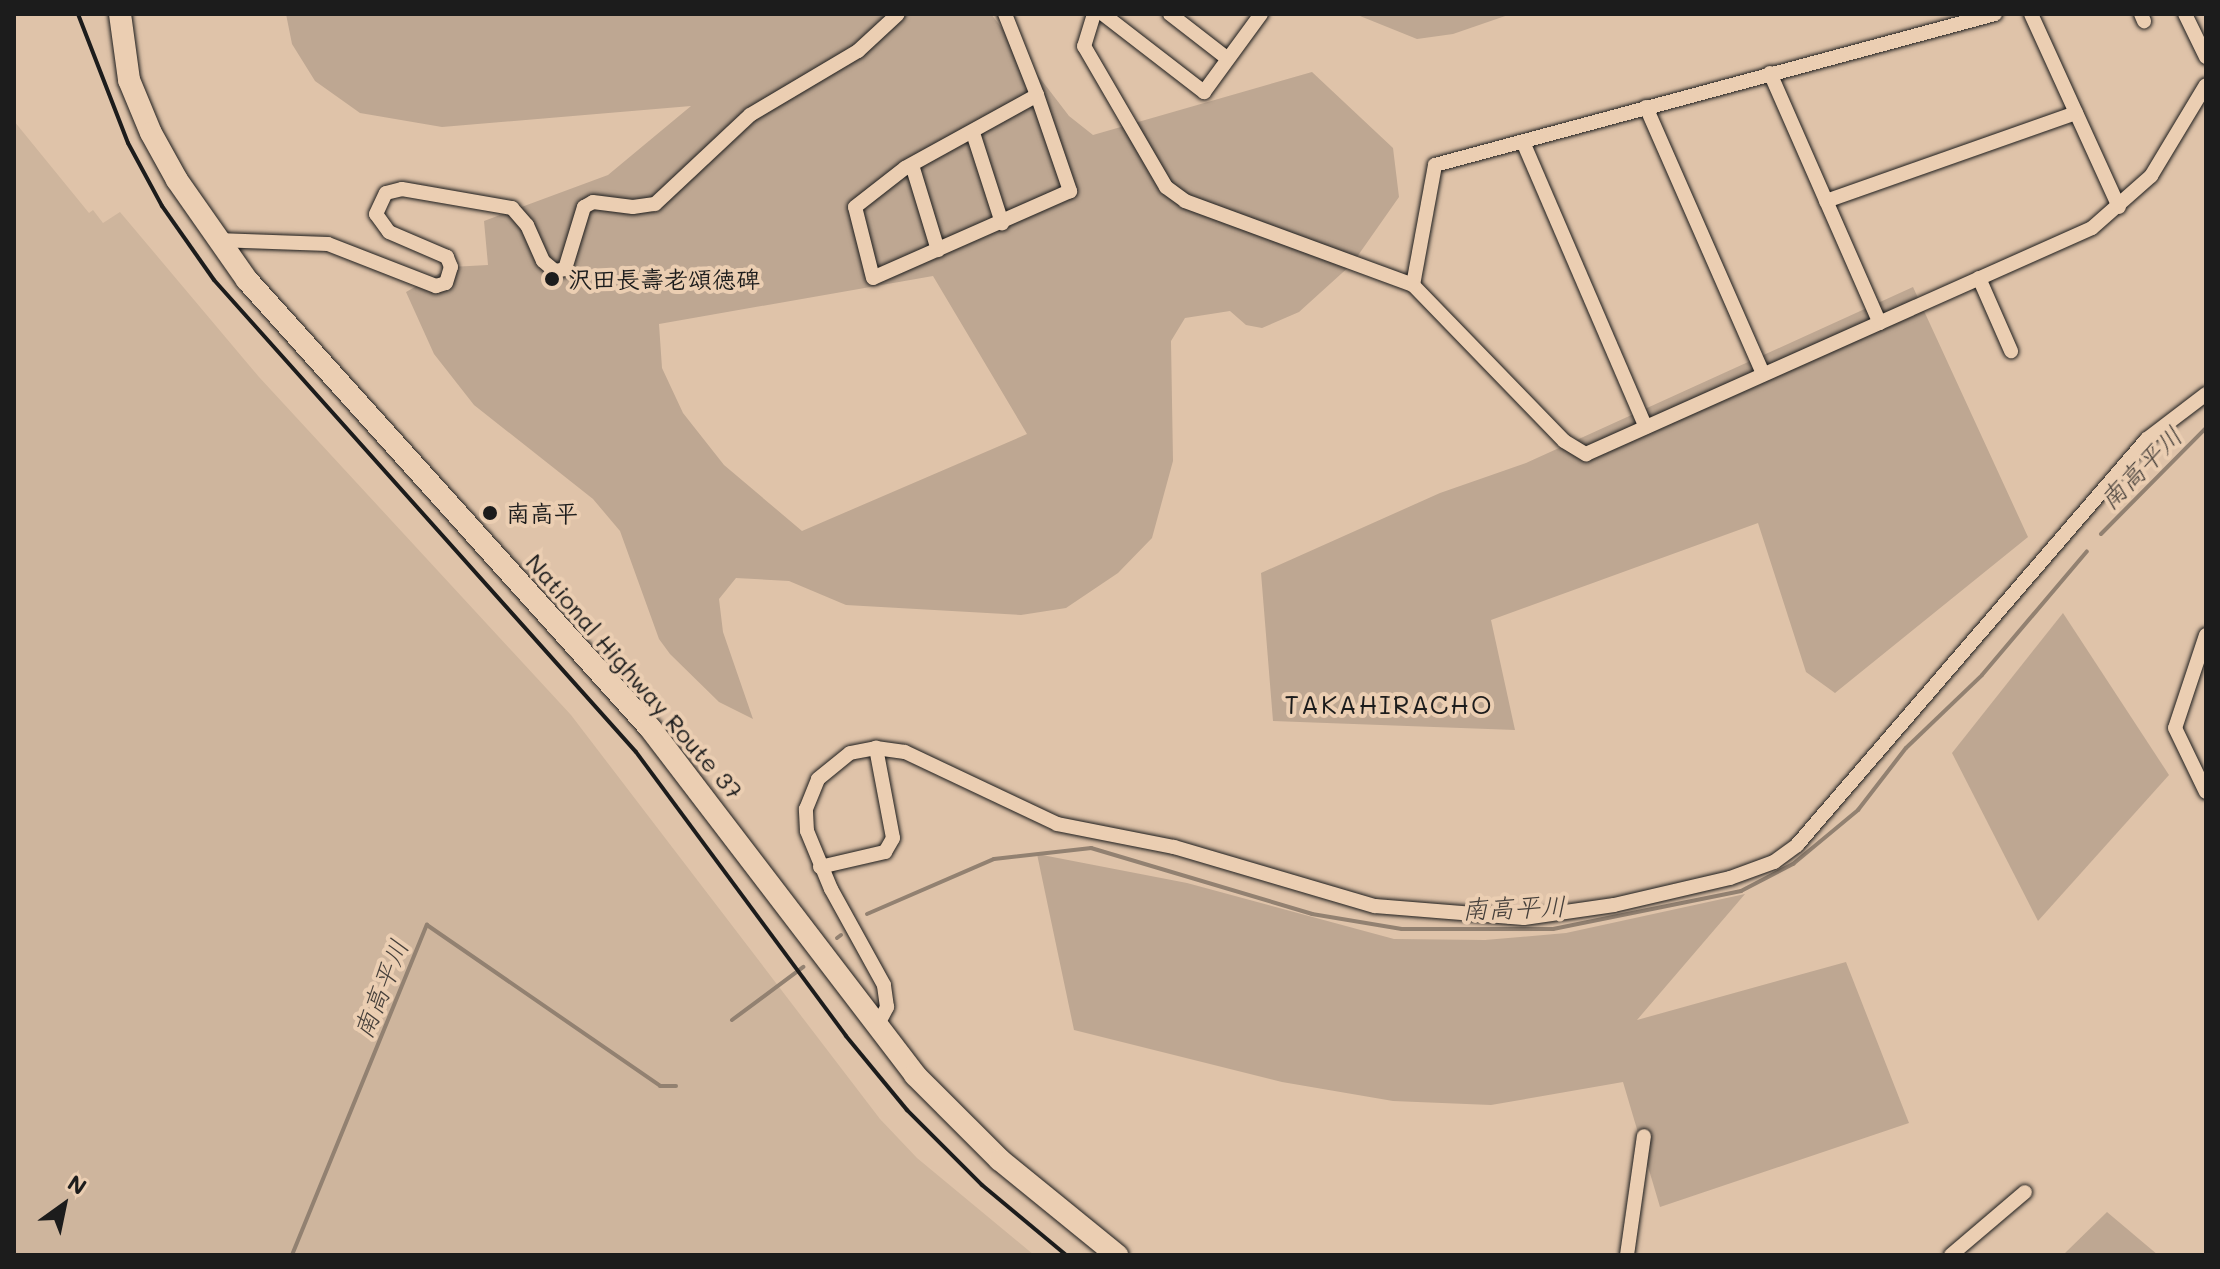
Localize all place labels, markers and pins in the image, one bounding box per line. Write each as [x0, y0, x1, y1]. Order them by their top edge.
place label: 沢田長壽老頌徳碑 [568, 265, 760, 293]
marker: 沢田長壽老頌徳碑 [543, 270, 561, 288]
place label: 南高平 [506, 499, 578, 527]
marker: 南高平 [481, 504, 499, 522]

